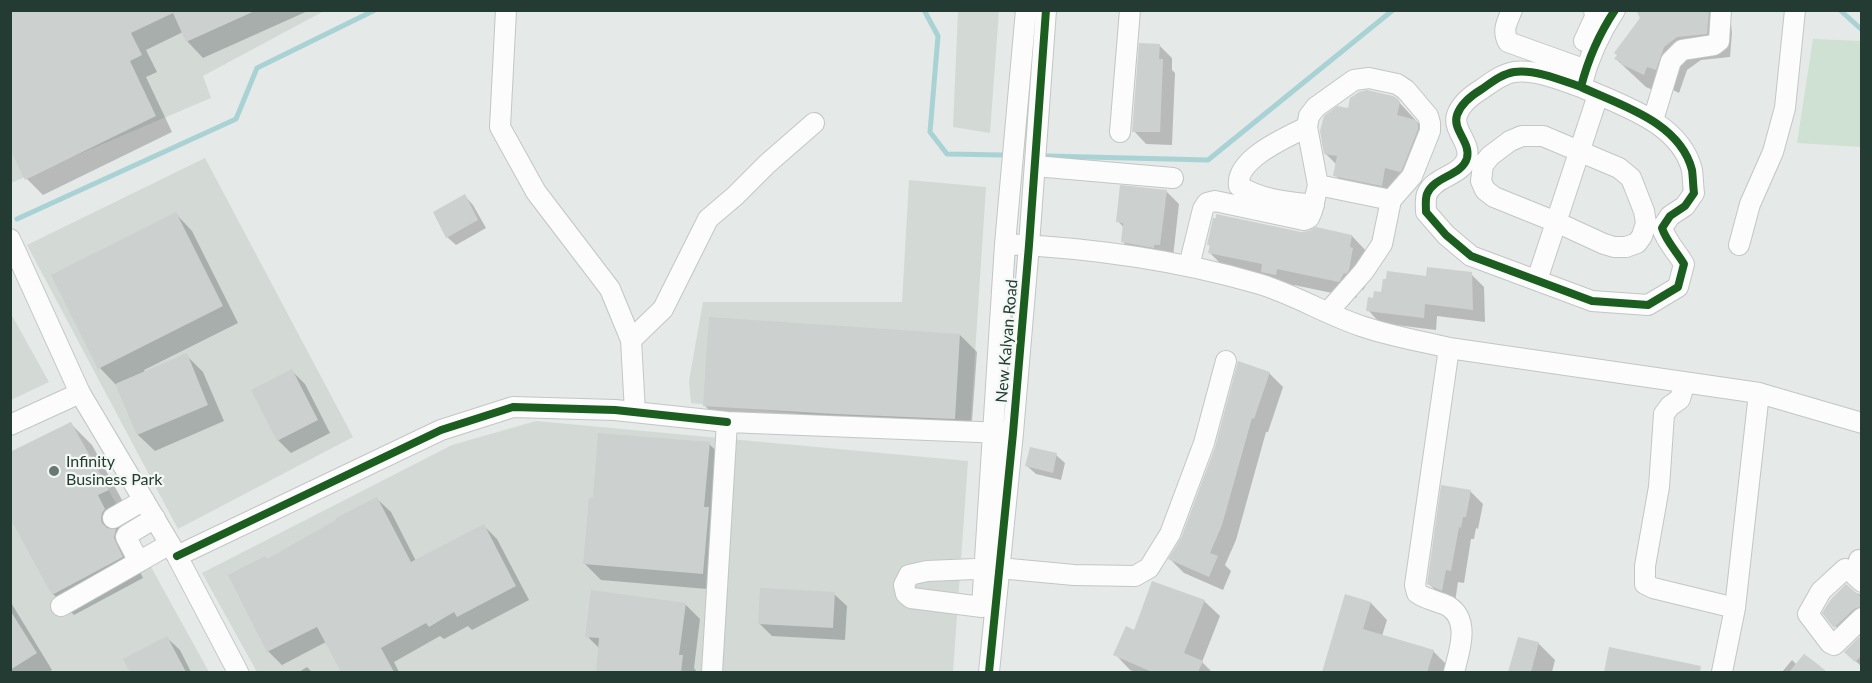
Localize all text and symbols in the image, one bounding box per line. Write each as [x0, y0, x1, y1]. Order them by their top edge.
street label: New Kalyan Road [992, 278, 1022, 404]
place label: Infinity Business Park [66, 452, 162, 490]
marker: Infinity Business Park [47, 464, 61, 478]

